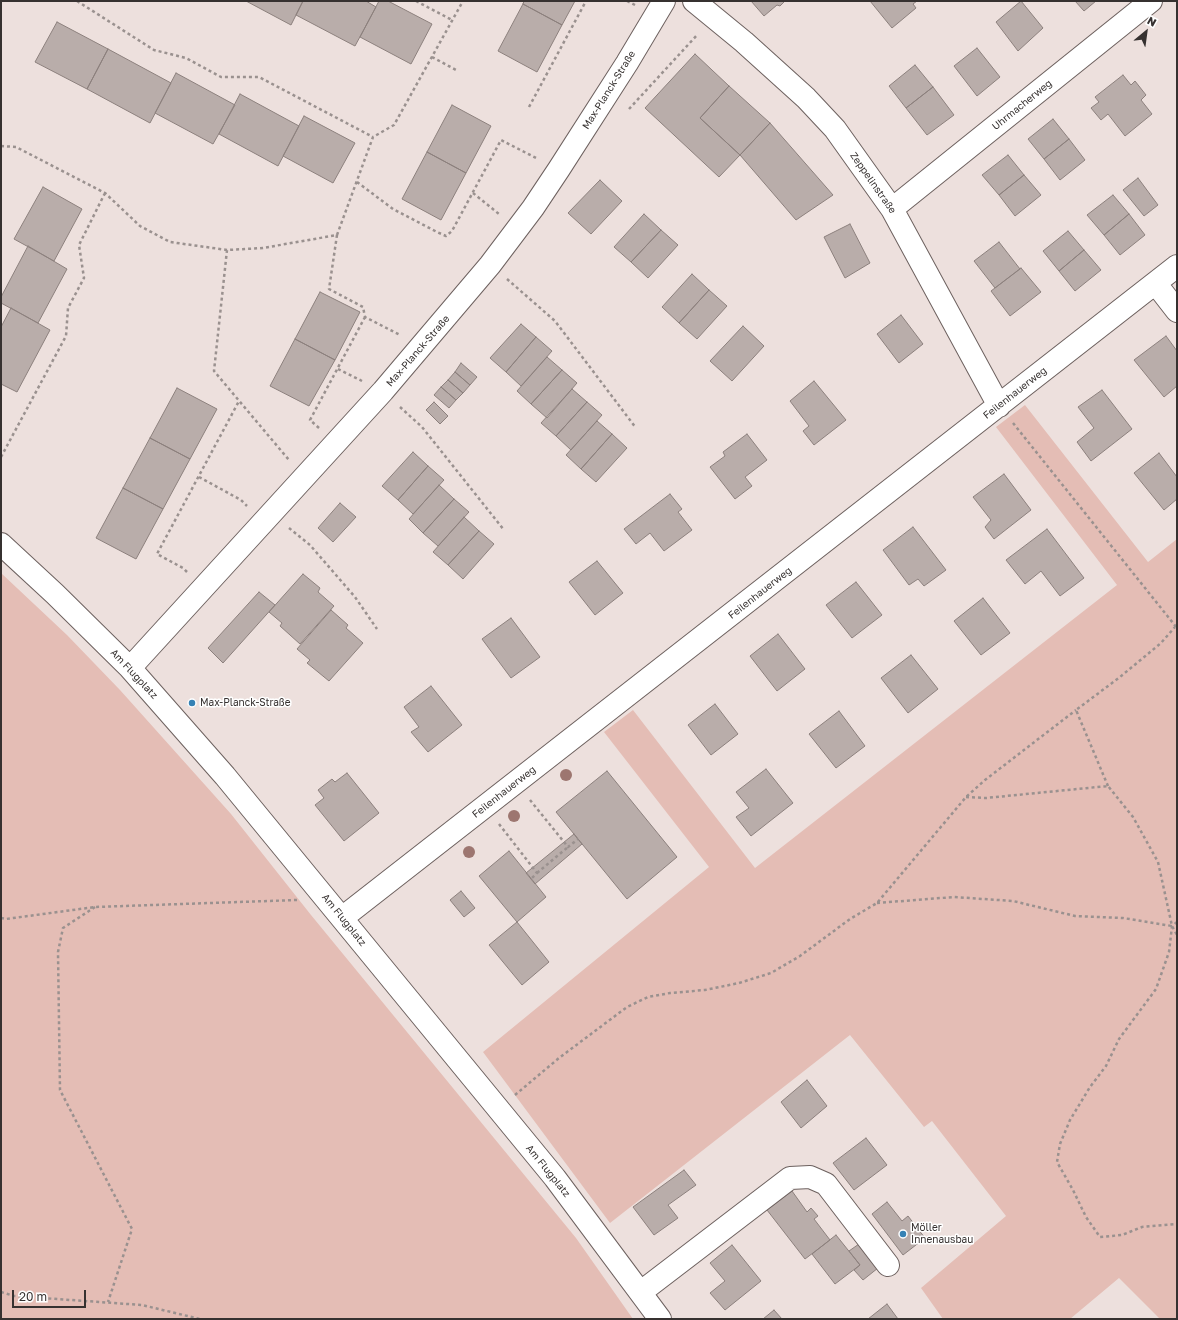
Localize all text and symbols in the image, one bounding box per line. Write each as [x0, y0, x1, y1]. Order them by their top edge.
north arrow [1126, 12, 1166, 52]
text: N [1145, 13, 1159, 29]
street label: Max-Planck-Straße [580, 48, 638, 132]
street label: Uhrmacherweg [990, 77, 1054, 133]
street label: Zeppelinstraße [847, 150, 899, 216]
street label: Max-Planck-Straße [384, 313, 452, 389]
street label: Feilenhauerweg [981, 365, 1049, 421]
street label: Feilenhauerweg [726, 565, 794, 621]
street label: Am Flugplatz [108, 647, 160, 701]
place label: Max-Planck-Straße [200, 697, 290, 709]
marker: Max-Planck-Straße [187, 698, 197, 708]
street label: Feilenhauerweg [470, 764, 538, 820]
street label: Am Flugplatz [319, 892, 369, 948]
street label: Am Flugplatz [523, 1143, 573, 1199]
place label: Möller Innenausbau [911, 1222, 973, 1246]
marker: Möller Innenausbau [898, 1229, 908, 1239]
scale bar [14, 1282, 88, 1308]
text: 20 m [19, 1289, 47, 1304]

